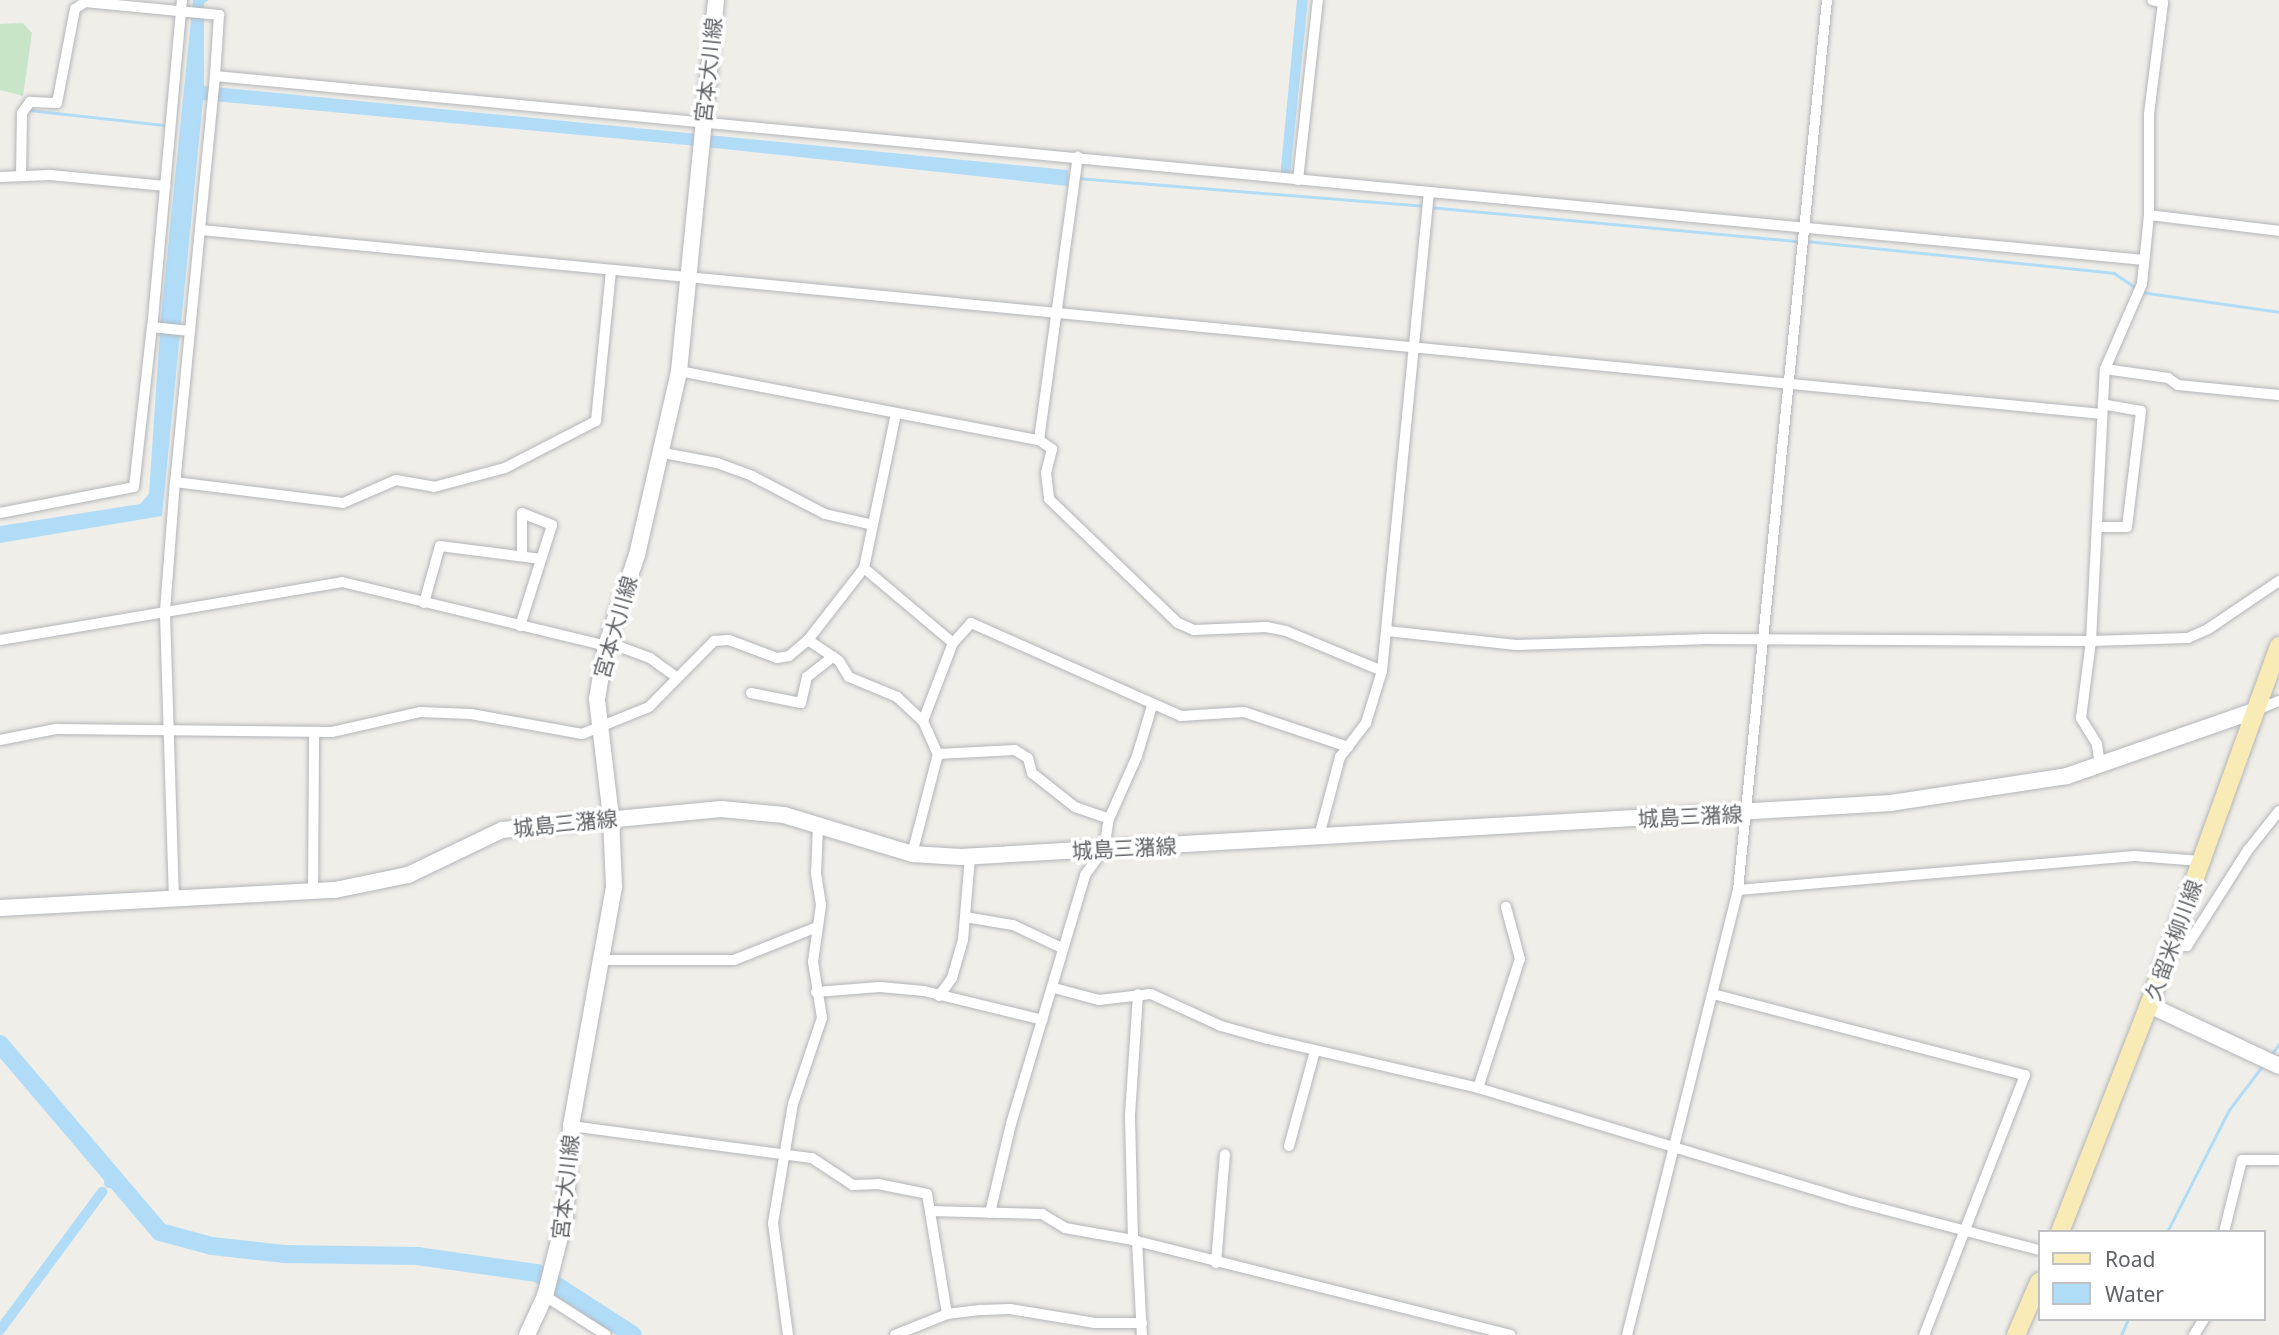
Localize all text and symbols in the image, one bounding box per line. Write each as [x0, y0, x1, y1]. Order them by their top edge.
street label: 宮本大川線 [690, 16, 726, 124]
street label: 宮本大川線 [588, 573, 642, 681]
street label: 城島三潴線 [1637, 801, 1743, 831]
street label: 城島三潴線 [511, 805, 619, 841]
street label: 城島三潴線 [1071, 833, 1177, 863]
street label: 久留米柳川線 [2140, 876, 2206, 1004]
street label: 宮本大川線 [547, 1133, 583, 1241]
legend [2038, 1230, 2265, 1321]
text: Road [2105, 1245, 2155, 1273]
text: Water [2105, 1280, 2164, 1308]

